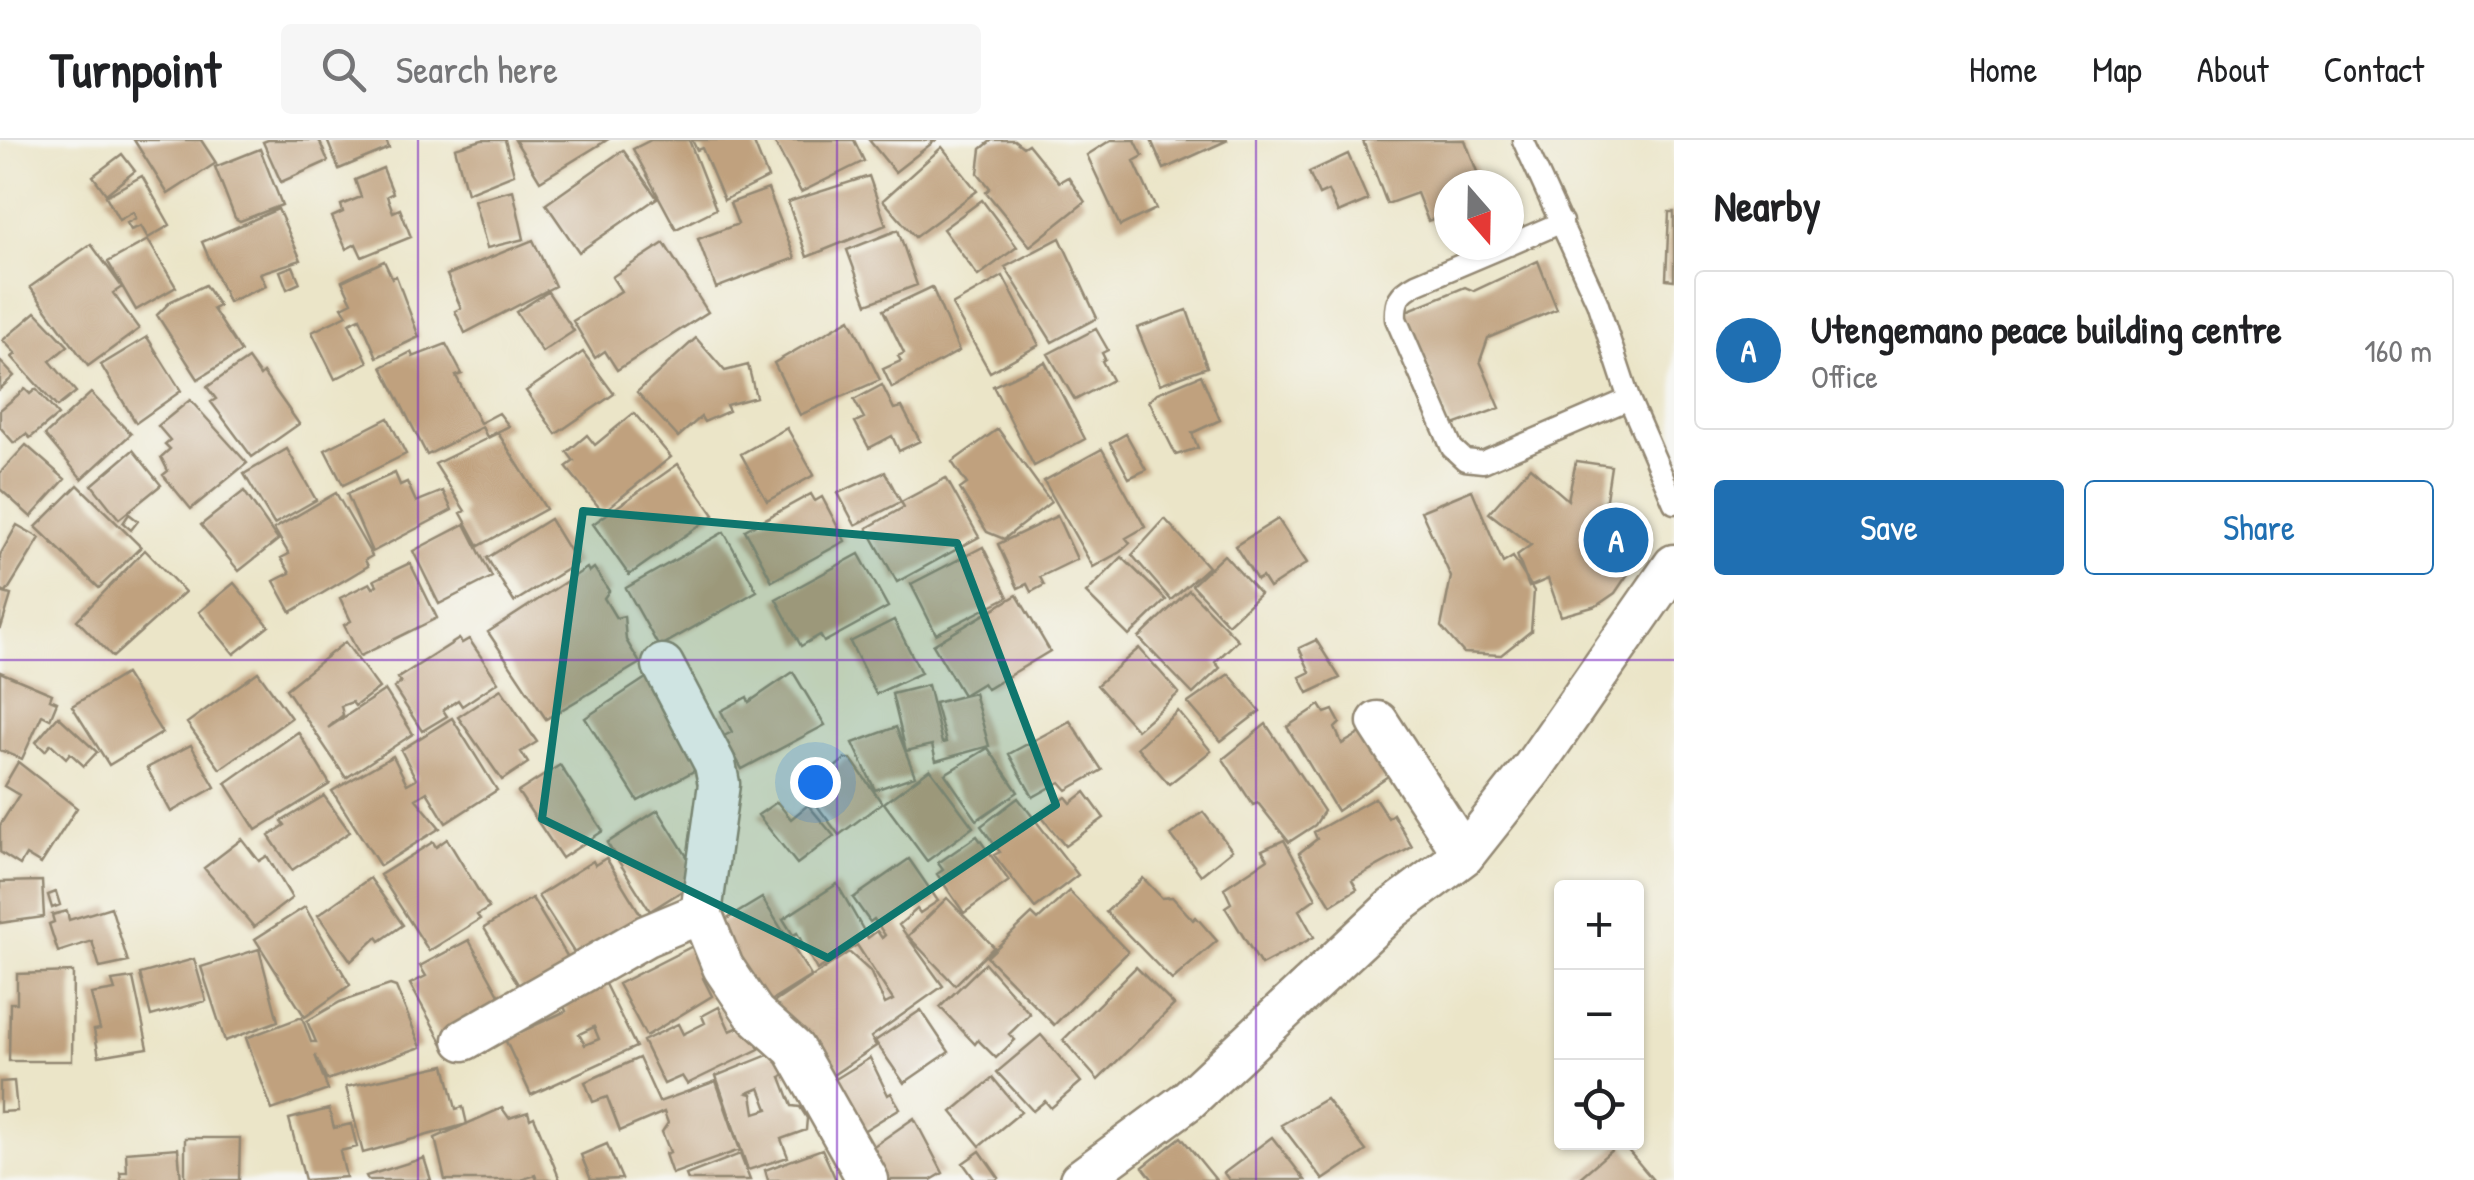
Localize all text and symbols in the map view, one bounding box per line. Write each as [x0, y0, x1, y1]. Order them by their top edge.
search box [281, 24, 981, 114]
text: Turnpoint [50, 37, 221, 102]
icon: search [316, 42, 371, 97]
text: Search here [396, 43, 558, 95]
text: Home [1969, 46, 2037, 93]
text: Map [2092, 46, 2142, 93]
text: About [2197, 46, 2269, 93]
text: Contact [2324, 46, 2424, 93]
north arrow [1434, 170, 1524, 260]
text: Nearby [1714, 177, 1821, 234]
text: Utengemano peace building centre [1811, 303, 2282, 355]
text: A [1741, 329, 1756, 372]
text: 160 m [2364, 329, 2432, 372]
text: Office [1811, 355, 1878, 398]
button: Save [1714, 480, 2064, 575]
button: Share [2084, 480, 2434, 575]
pin: A [1584, 502, 1648, 578]
your location [790, 757, 841, 808]
map controls [1554, 880, 1644, 1150]
button: + [1554, 880, 1644, 970]
button: − [1554, 970, 1644, 1060]
button: locate [1554, 1060, 1644, 1150]

